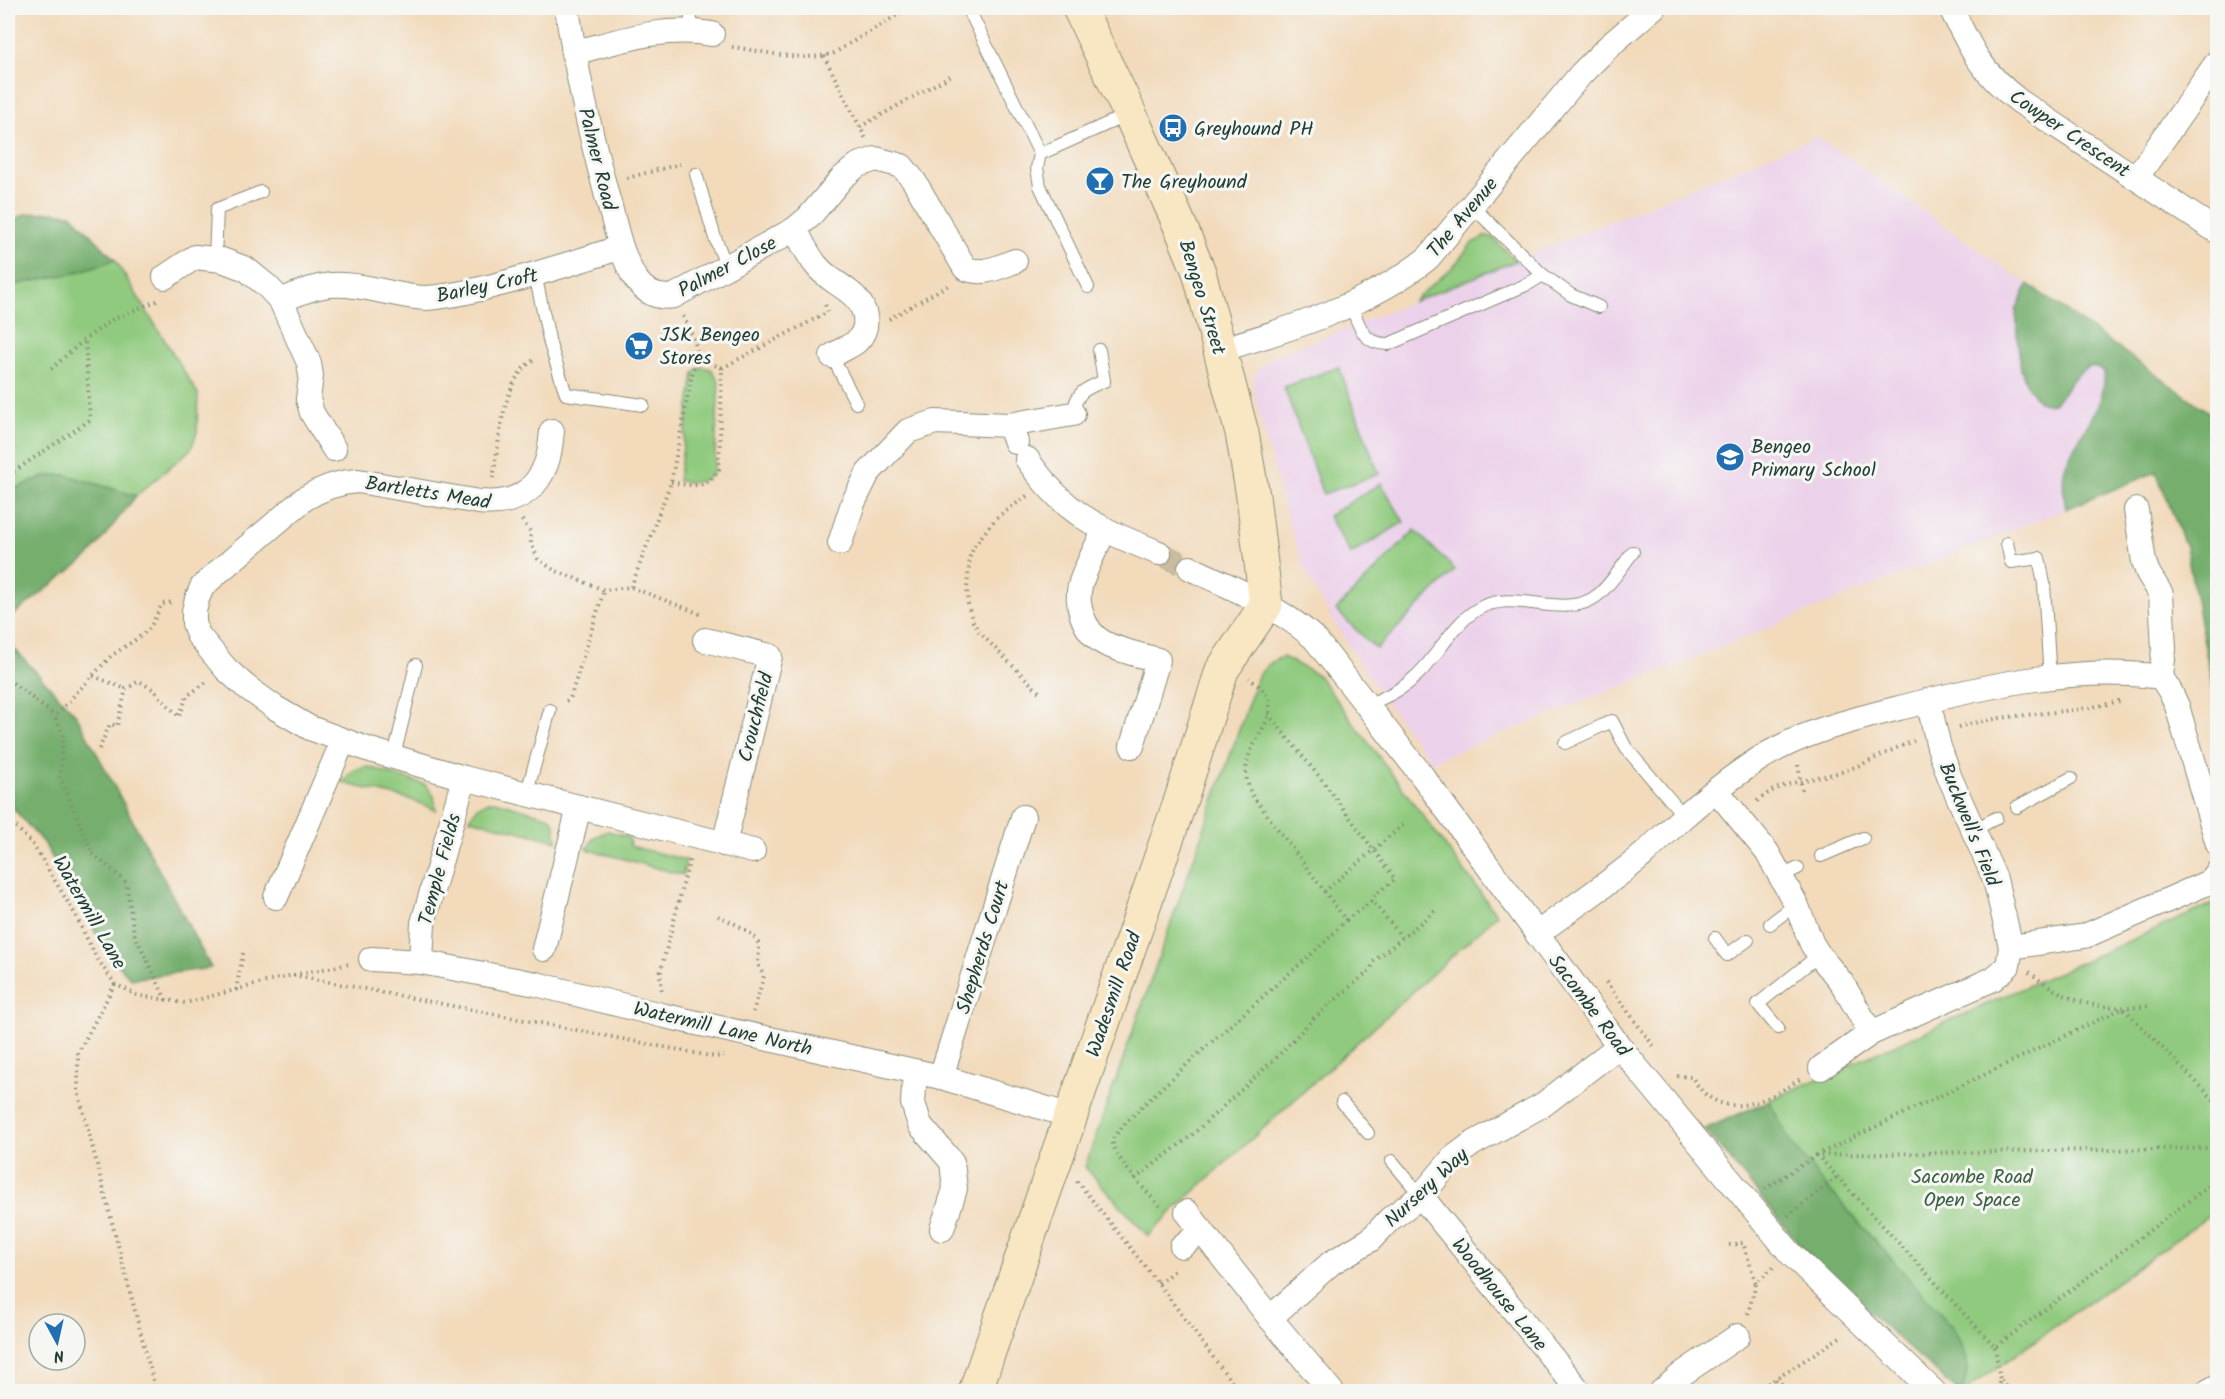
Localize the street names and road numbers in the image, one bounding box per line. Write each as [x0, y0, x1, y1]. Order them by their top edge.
street label: Cowper Crescent [2002, 82, 2136, 187]
street label: Palmer Road [568, 105, 625, 215]
street label: The Avenue [1420, 171, 1507, 266]
street label: Palmer Close [673, 228, 783, 307]
street label: Bengeo Street [1168, 236, 1234, 359]
street label: Barley Croft [434, 261, 541, 313]
street label: Bartletts Mead [363, 468, 494, 520]
street label: Crouchfield [730, 668, 784, 766]
street label: Buckwell's Field [1929, 758, 2008, 893]
street label: Temple Fields [411, 810, 471, 929]
street label: Watermill Lane [43, 850, 134, 976]
street label: Shepherds Court [948, 877, 1019, 1018]
street label: Wadesmill Road [1078, 926, 1152, 1062]
street label: Sacombe Road [1539, 948, 1638, 1065]
street label: Watermill Lane North [630, 994, 815, 1066]
street label: Nursery Way [1378, 1140, 1477, 1236]
street label: Woodhouse Lane [1442, 1231, 1555, 1359]

